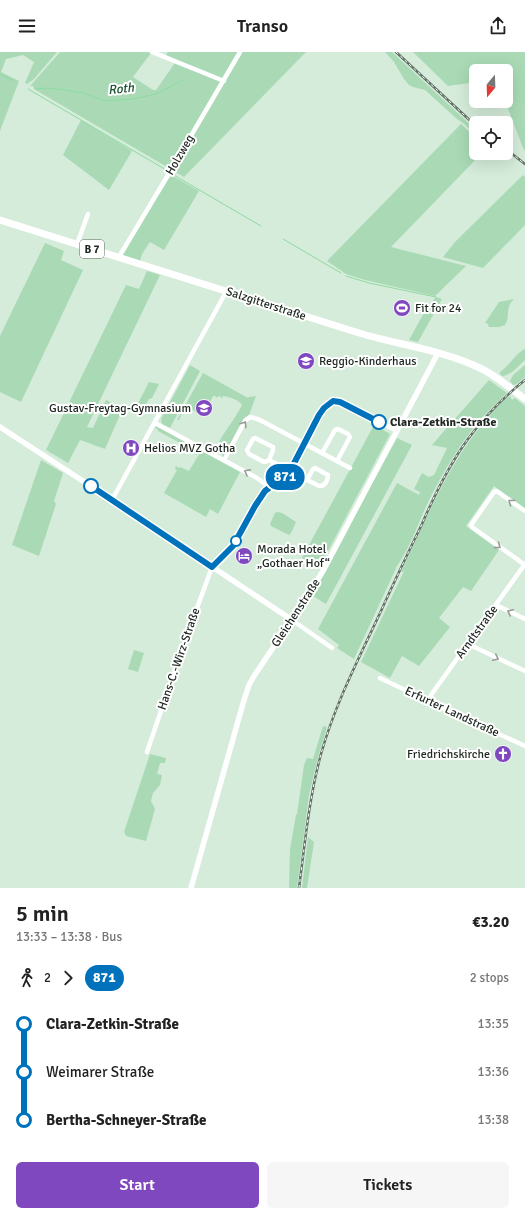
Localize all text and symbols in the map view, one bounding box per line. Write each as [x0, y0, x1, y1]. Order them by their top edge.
icon: menu [16, 15, 38, 37]
text: Transo [237, 15, 288, 37]
icon: share [487, 15, 509, 37]
north arrow [469, 64, 513, 108]
map controls [469, 64, 513, 160]
water label: Roth [107, 80, 136, 98]
button: locate [469, 116, 513, 160]
street label: Holzweg [162, 132, 198, 178]
road number: B 7 [80, 240, 104, 258]
street label: Salzgitterstraße [224, 284, 308, 324]
sports icon: Fit for 24 [392, 298, 412, 318]
place label: Fit for 24 [415, 301, 462, 316]
school or university icon: Reggio-Kinderhaus [296, 351, 316, 371]
place label: Reggio-Kinderhaus [319, 354, 417, 369]
school or university icon: Gustav-Freytag-Gymnasium [194, 398, 214, 418]
place label: Gustav-Freytag-Gymnasium [49, 401, 191, 416]
marker: Clara-Zetkin-Straße [371, 414, 387, 430]
place label: Clara-Zetkin-Straße [390, 415, 496, 430]
one-way arrow [239, 421, 247, 428]
hospital icon: Helios MVZ Gotha [121, 438, 141, 458]
place label: Helios MVZ Gotha [144, 441, 235, 456]
line badge: 871 [262, 464, 308, 490]
text: 871 [274, 468, 296, 485]
one-way arrow [244, 470, 251, 477]
unlabelled marker [83, 478, 99, 494]
one-way arrow [509, 499, 516, 506]
unlabelled marker [230, 535, 242, 547]
one-way arrow [494, 541, 501, 548]
place label: Morada Hotel „Gothaer Hof“ [257, 542, 330, 571]
hotel icon: Morada Hotel „Gothaer Hof“ [234, 546, 254, 566]
street label: Gleichenstraße [268, 576, 324, 650]
street label: Arndtstraße [453, 602, 501, 662]
street label: Hans-C.-Wirz-Straße [155, 606, 203, 712]
one-way arrow [507, 609, 515, 617]
one-way arrow [492, 653, 500, 661]
street label: Erfurter Landstraße [402, 684, 502, 740]
church icon: Friedrichskirche [493, 744, 513, 764]
place label: Friedrichskirche [407, 747, 490, 762]
text: 5 min [16, 900, 69, 927]
text: €3.20 [472, 913, 509, 931]
text: 13:33 – 13:38 · Bus [16, 929, 122, 945]
icon: walk [16, 967, 38, 989]
icon: forward [57, 967, 79, 989]
text: 871 [93, 969, 116, 986]
text: 2 [44, 970, 51, 986]
text: 2 stops [470, 970, 509, 986]
text: Clara-Zetkin-Straße [46, 1015, 179, 1033]
text: 13:35 [477, 1016, 509, 1032]
text: Weimarer Straße [46, 1063, 154, 1081]
text: 13:36 [477, 1064, 509, 1080]
text: Bertha-Schneyer-Straße [46, 1111, 207, 1129]
text: 13:38 [477, 1112, 509, 1128]
button: Start [16, 1162, 259, 1208]
button: Tickets [267, 1162, 509, 1208]

